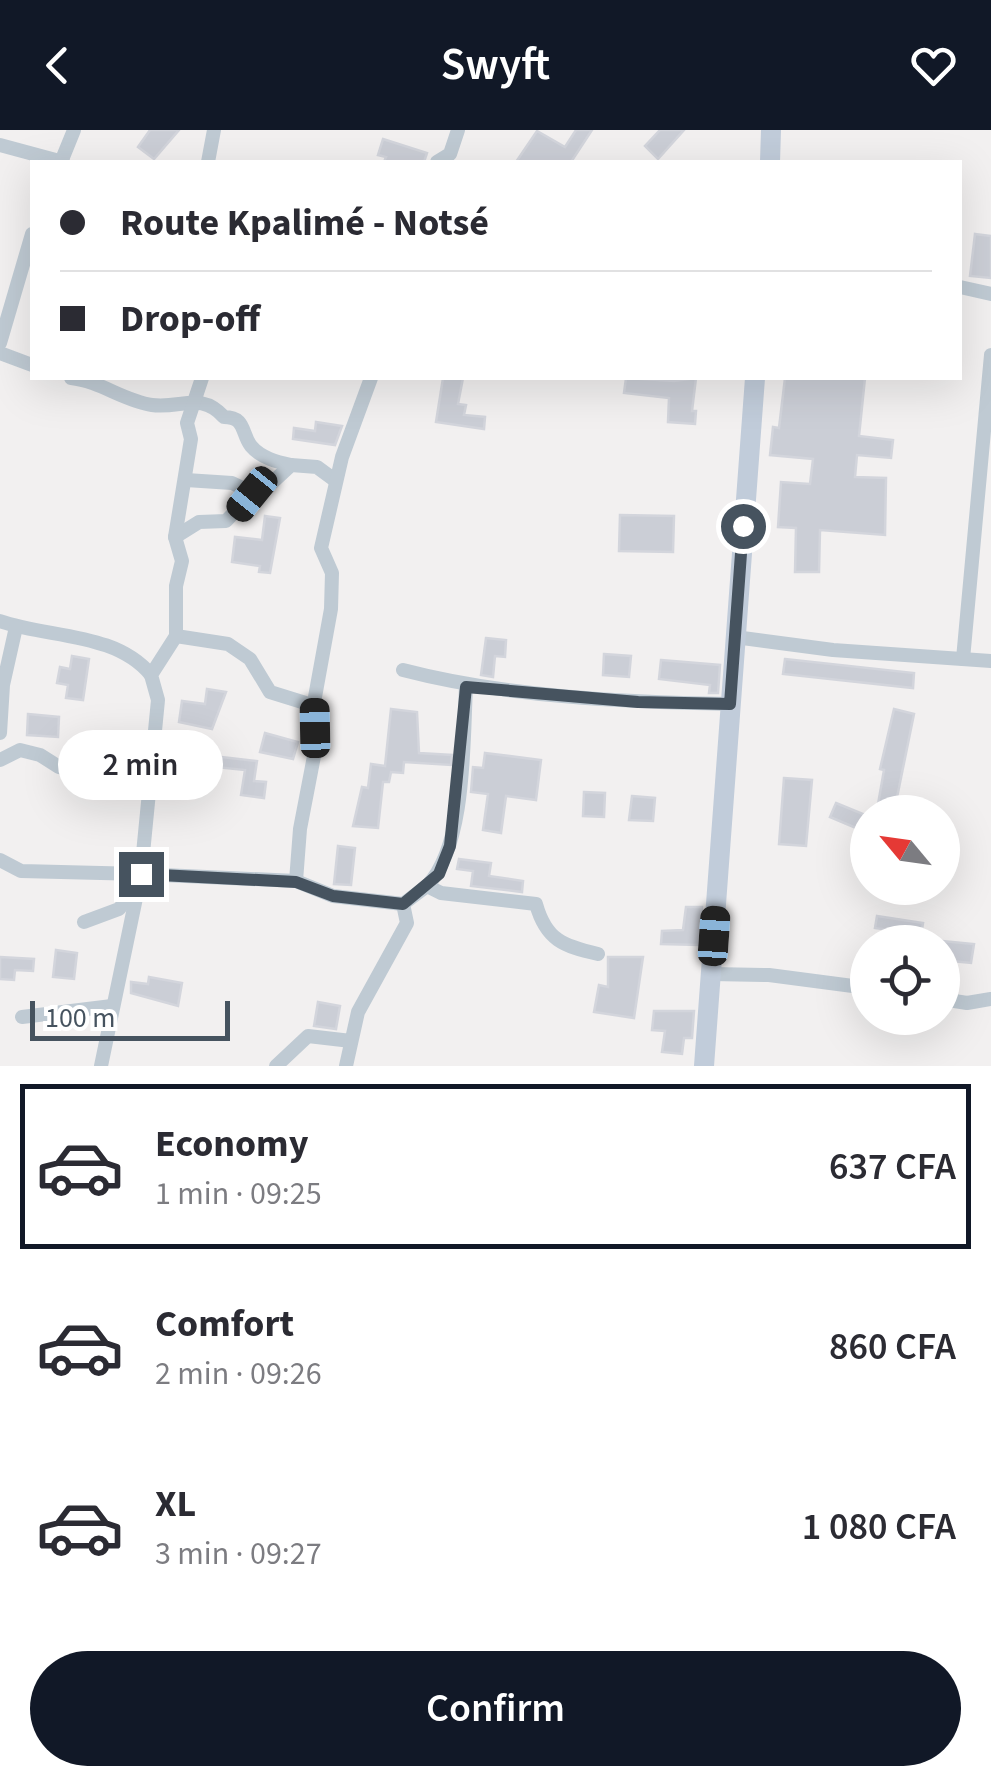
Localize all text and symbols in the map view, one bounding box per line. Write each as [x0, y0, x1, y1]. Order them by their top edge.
text: Swyft [441, 33, 550, 97]
icon: back [30, 38, 85, 93]
icon: heart [906, 38, 961, 93]
text: Route Kpalimé - Notsé [120, 196, 489, 250]
text: Drop-off [120, 292, 260, 346]
car [221, 461, 283, 527]
route start [721, 504, 766, 549]
car [299, 698, 331, 758]
callout: 2 min [58, 729, 224, 799]
text: 2 min [102, 742, 179, 788]
north arrow [850, 795, 960, 905]
map controls [850, 795, 960, 1035]
route end [119, 852, 164, 897]
car [697, 905, 731, 967]
button: locate [850, 925, 960, 1035]
scale bar [30, 996, 230, 1040]
text: 100 m [45, 998, 116, 1038]
text: Economy [155, 1117, 308, 1171]
icon: car [35, 1122, 125, 1212]
text: 637 CFA [829, 1140, 956, 1194]
text: 1 min · 09:25 [155, 1171, 322, 1217]
text: Comfort [155, 1297, 294, 1351]
icon: car [35, 1302, 125, 1392]
text: 860 CFA [829, 1320, 956, 1374]
text: 2 min · 09:26 [155, 1351, 322, 1397]
text: XL [155, 1477, 196, 1531]
icon: car [35, 1482, 125, 1572]
text: 1 080 CFA [802, 1500, 956, 1554]
text: 3 min · 09:27 [155, 1531, 322, 1577]
button: Confirm [30, 1651, 961, 1766]

